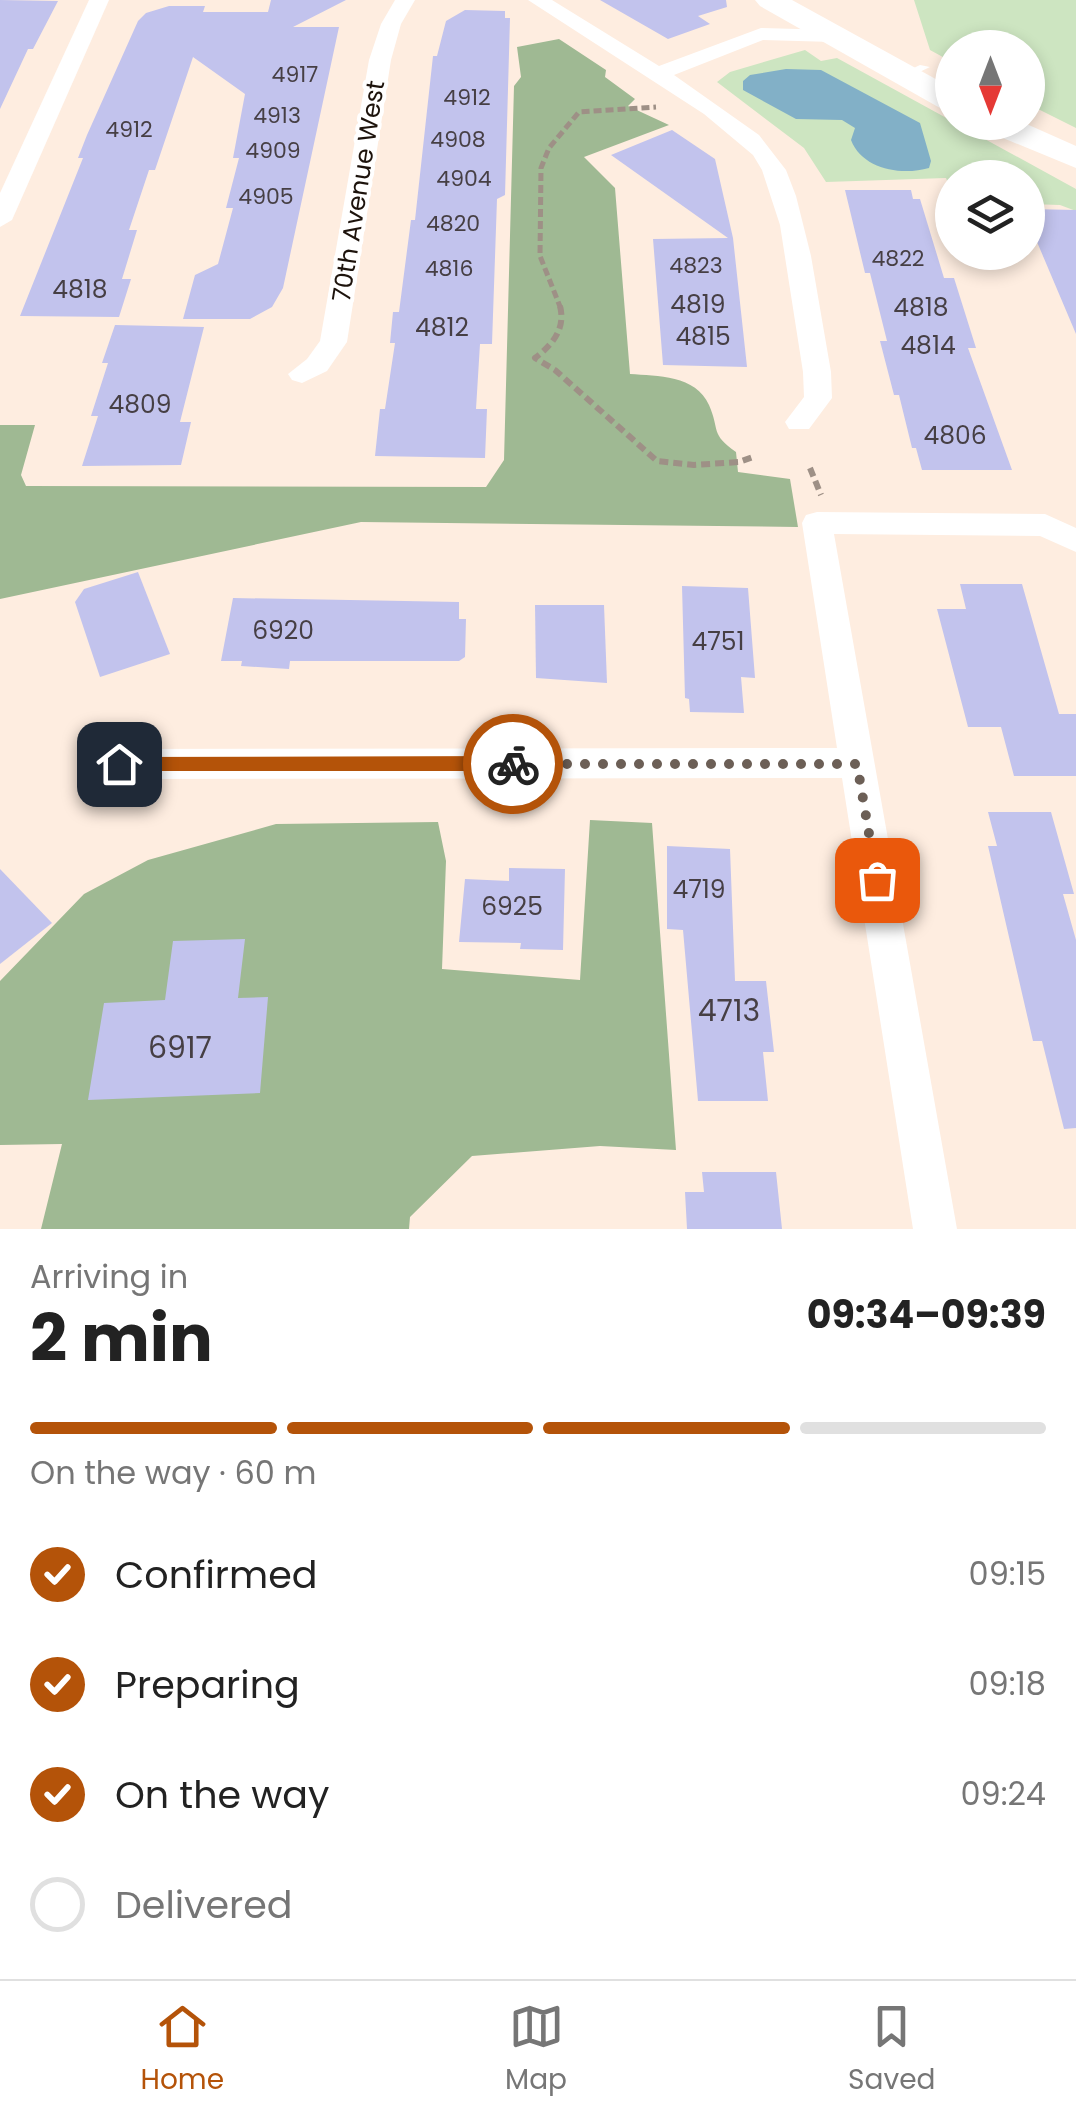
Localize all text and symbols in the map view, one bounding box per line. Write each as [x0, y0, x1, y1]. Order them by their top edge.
north arrow [935, 30, 1045, 140]
map controls [935, 30, 1045, 270]
house number: 4917 [272, 59, 318, 90]
street label: 70th Avenue West [324, 78, 393, 304]
house number: 4912 [443, 82, 491, 113]
house number: 4913 [253, 100, 301, 131]
house number: 4912 [105, 114, 153, 145]
house number: 4908 [430, 124, 486, 155]
house number: 4909 [245, 135, 301, 166]
button: layers [935, 160, 1045, 270]
house number: 4904 [436, 163, 492, 194]
house number: 4905 [238, 181, 294, 212]
house number: 4820 [426, 208, 480, 239]
house number: 4822 [871, 243, 925, 274]
house number: 4823 [669, 250, 723, 281]
house number: 4816 [425, 253, 473, 284]
house number: 4818 [52, 272, 108, 307]
house number: 4819 [670, 287, 726, 322]
house number: 4818 [893, 290, 949, 325]
house number: 4812 [415, 310, 469, 345]
house number: 4815 [675, 319, 731, 354]
house number: 4814 [900, 328, 956, 363]
house number: 4809 [109, 387, 171, 422]
house number: 4806 [923, 418, 987, 453]
house number: 6920 [252, 613, 314, 648]
house number: 4751 [691, 624, 745, 659]
courier [463, 714, 563, 814]
pin [77, 722, 162, 807]
icon: home [92, 737, 147, 792]
icon: bike [486, 737, 541, 792]
pin [835, 838, 920, 923]
icon: bag [850, 853, 905, 908]
house number: 4719 [672, 872, 726, 907]
house number: 6925 [481, 889, 543, 924]
house number: 4713 [698, 989, 760, 1032]
house number: 6917 [148, 1026, 212, 1069]
text: Arriving in [30, 1254, 188, 1299]
text: 09:34–09:39 [807, 1288, 1046, 1341]
text: 2 min [30, 1293, 213, 1384]
text: On the way · 60 m [30, 1450, 316, 1495]
icon: check [30, 1547, 85, 1602]
text: Confirmed [115, 1548, 317, 1601]
text: 09:15 [969, 1551, 1046, 1596]
icon: check [30, 1657, 85, 1712]
text: Preparing [115, 1658, 300, 1711]
text: 09:18 [968, 1661, 1046, 1706]
icon: check [30, 1767, 85, 1822]
text: On the way [115, 1768, 329, 1821]
text: 09:24 [960, 1771, 1046, 1816]
text: Delivered [115, 1878, 292, 1931]
tab: Home [141, 1999, 224, 2101]
tab: Map [505, 1999, 567, 2101]
tab: Saved [848, 1999, 935, 2101]

